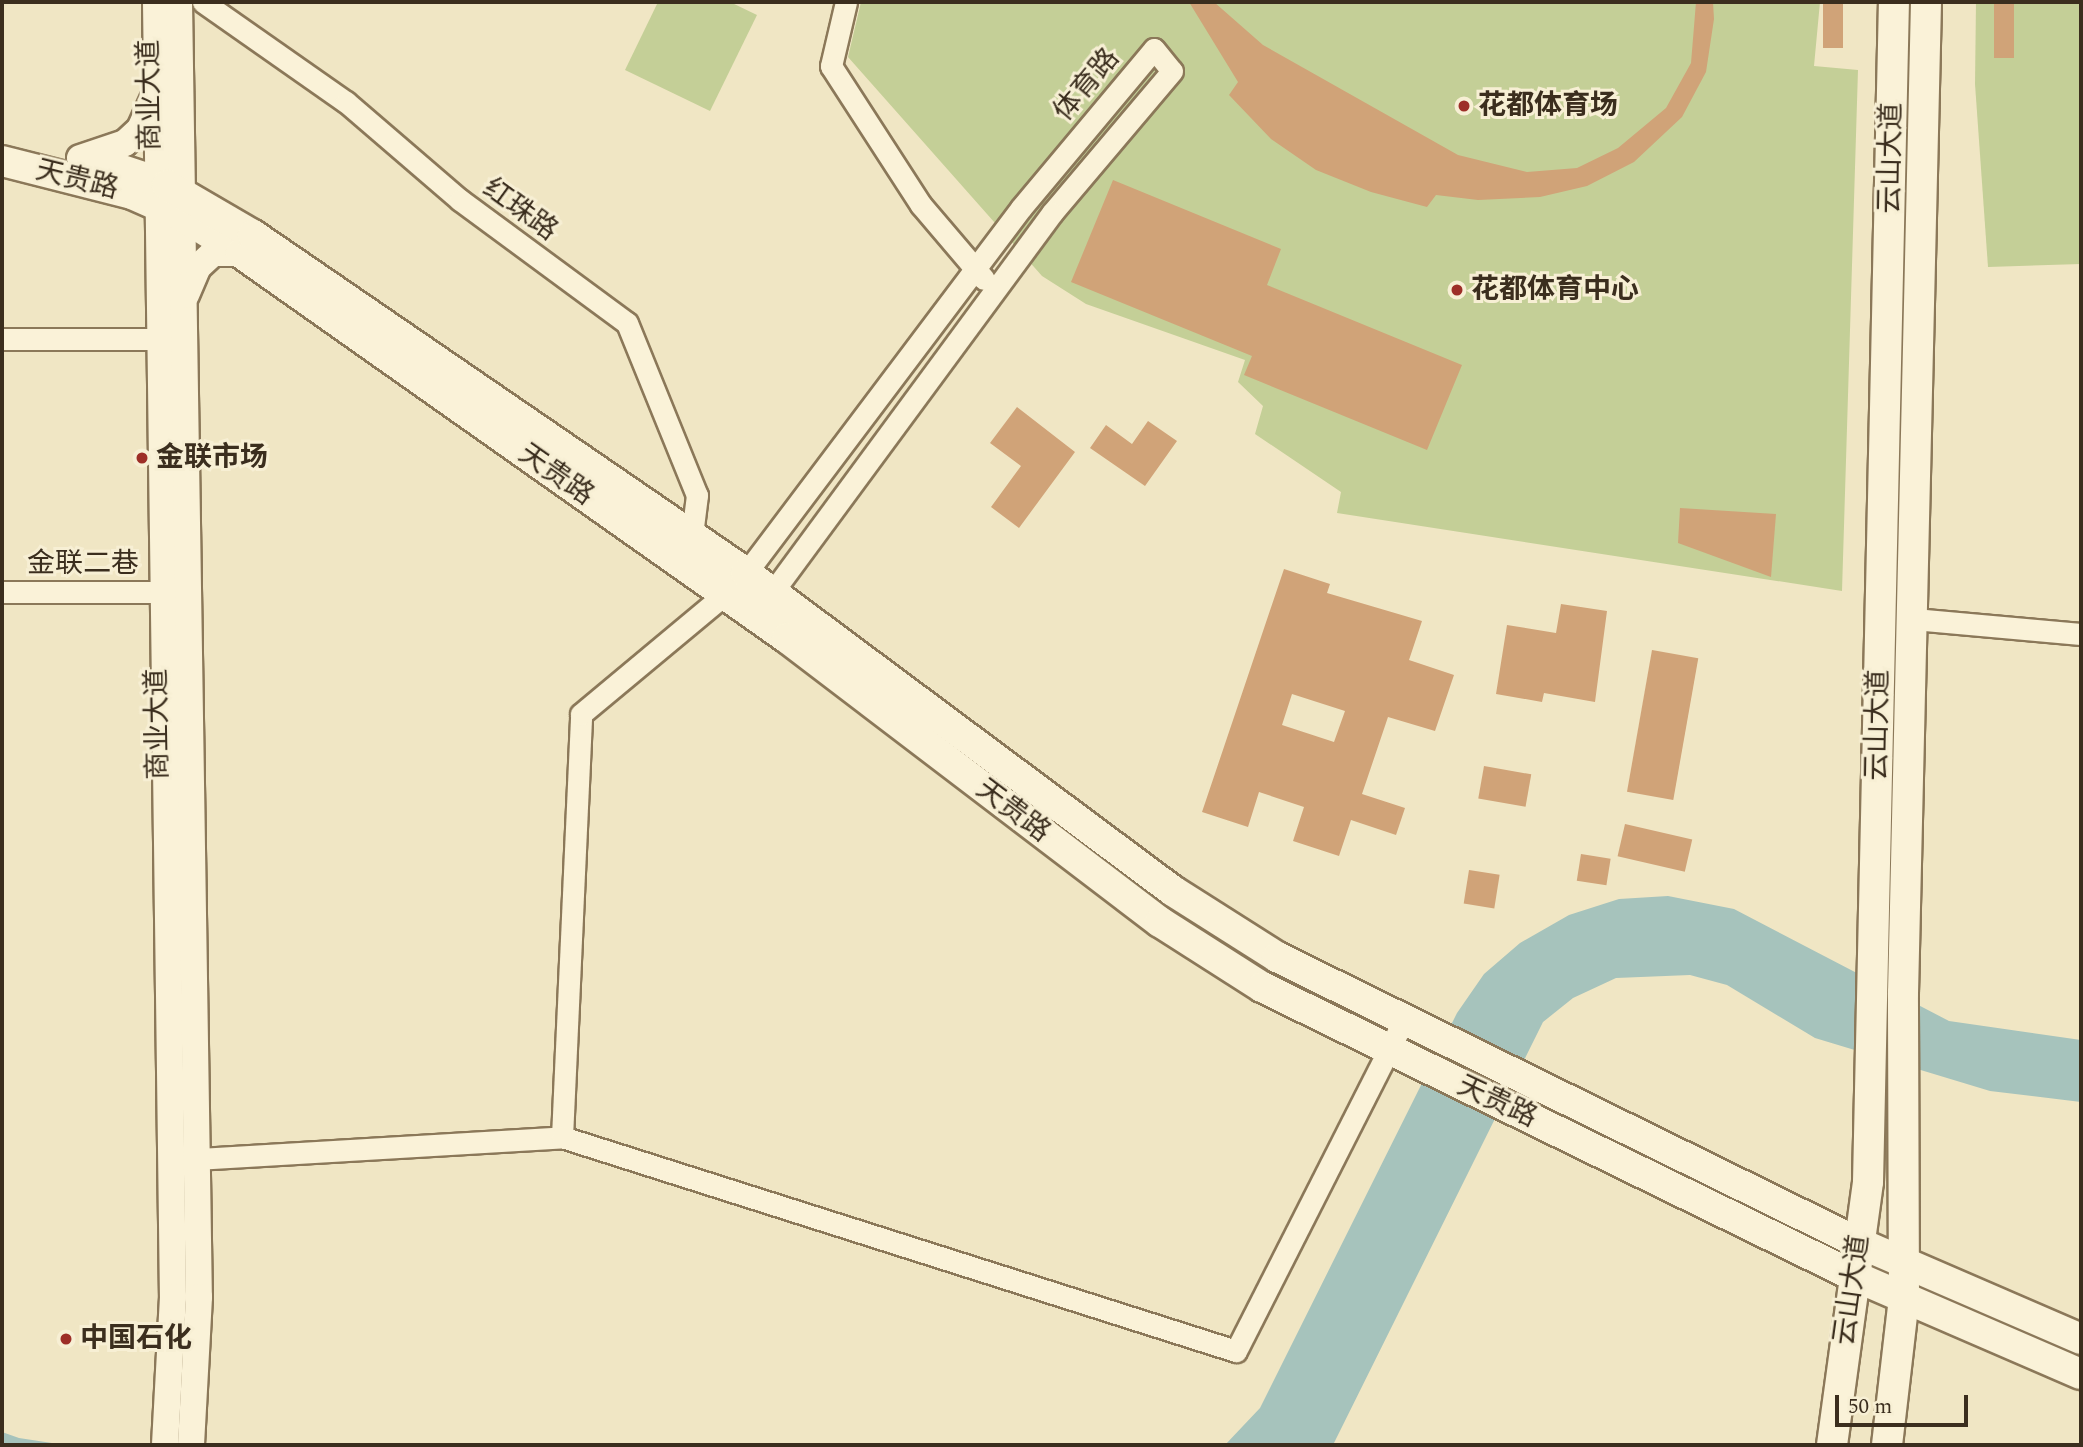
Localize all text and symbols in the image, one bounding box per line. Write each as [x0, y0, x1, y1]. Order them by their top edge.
street label: 商业大道 [132, 39, 168, 151]
street label: 体育路 [1047, 42, 1127, 128]
place label: 花都体育场 [1478, 89, 1618, 123]
marker: 花都体育场 [1456, 98, 1472, 114]
street label: 云山大道 [1873, 102, 1909, 214]
street label: 天贵路 [32, 154, 122, 206]
street label: 红珠路 [476, 172, 564, 248]
place label: 花都体育中心 [1471, 273, 1639, 307]
marker: 花都体育中心 [1449, 282, 1465, 298]
street label: 天贵路 [512, 437, 600, 513]
place label: 金联市场 [156, 441, 268, 475]
marker: 金联市场 [134, 450, 150, 466]
street label: 金联二巷 [27, 547, 139, 581]
street label: 商业大道 [140, 668, 176, 780]
street label: 云山大道 [1860, 669, 1896, 781]
street label: 天贵路 [969, 772, 1057, 850]
street label: 天贵路 [1452, 1069, 1542, 1135]
street label: 云山大道 [1828, 1232, 1876, 1348]
place label: 中国石化 [80, 1322, 192, 1356]
marker: 中国石化 [58, 1331, 74, 1347]
scale bar [1838, 1380, 1971, 1424]
text: 50 m [1848, 1391, 1892, 1423]

